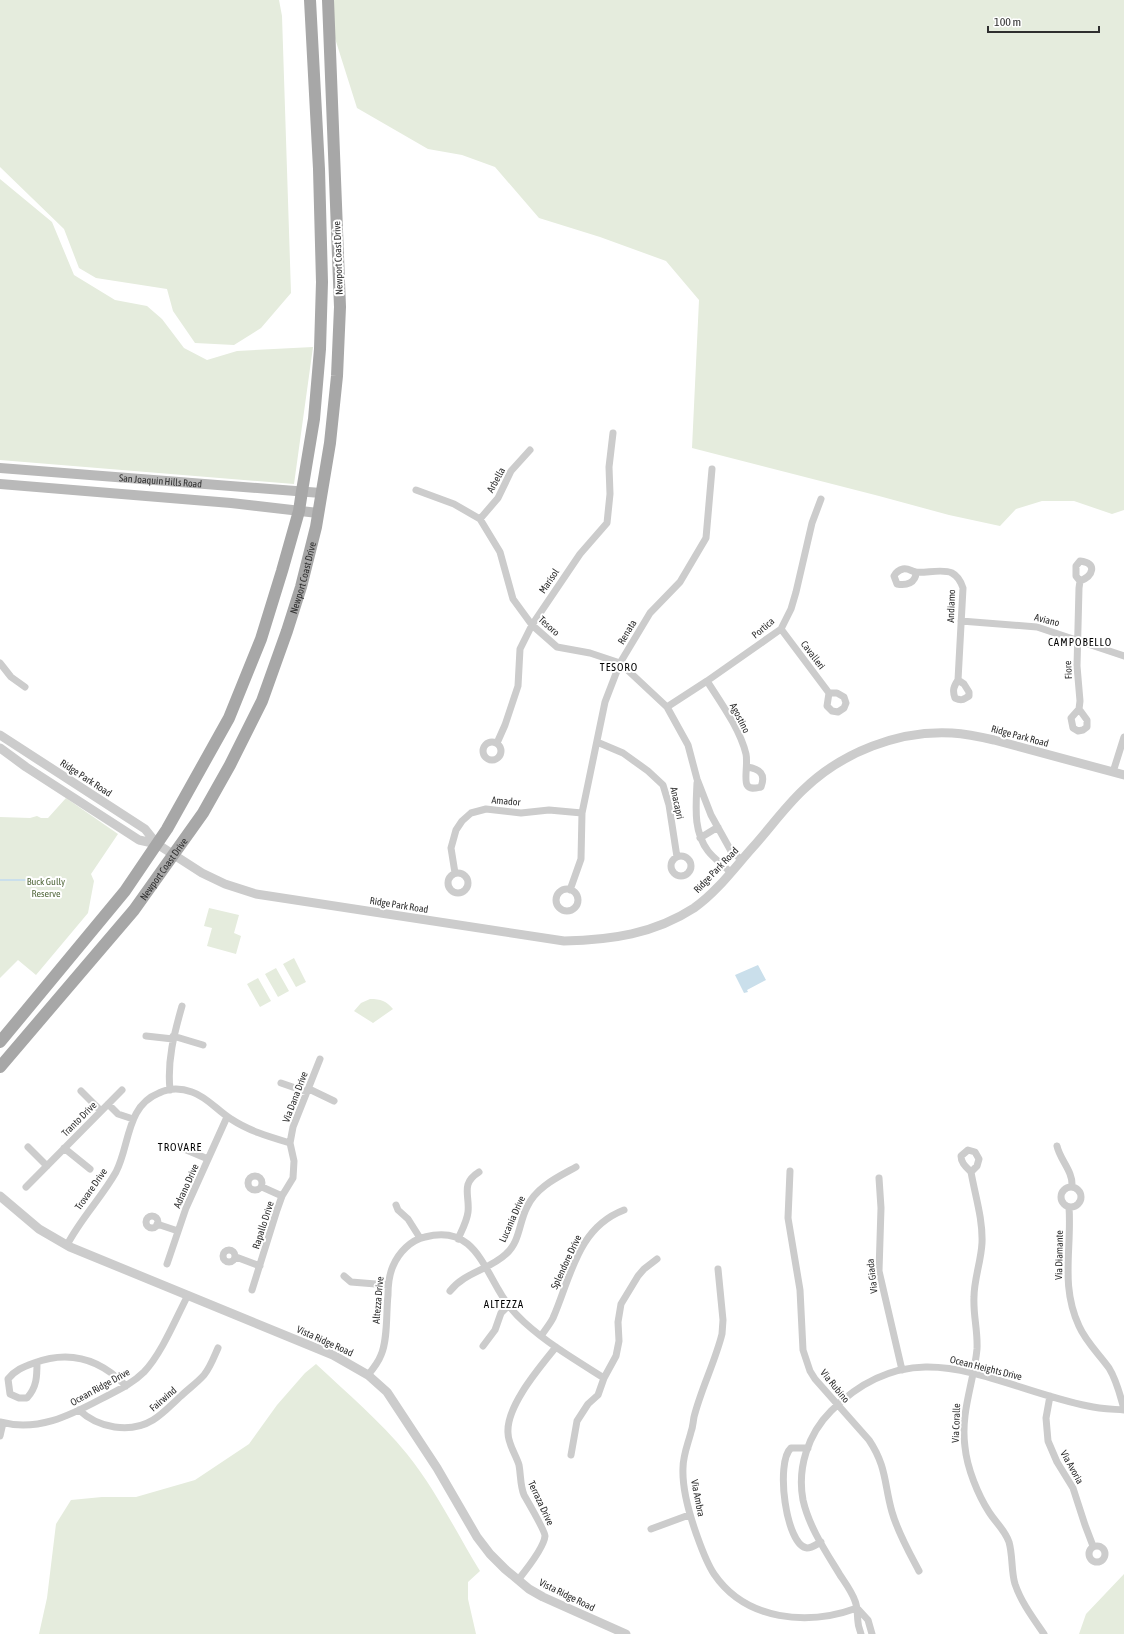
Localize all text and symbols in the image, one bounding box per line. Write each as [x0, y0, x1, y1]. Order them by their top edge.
scale bar [988, 8, 1099, 34]
text: 100 m [994, 15, 1021, 29]
street label: Newport Coast Drive [331, 220, 345, 295]
street label: Arbella [485, 465, 508, 495]
street label: San Joaquin Hills Road [119, 472, 203, 489]
street label: Newport Coast Drive [287, 540, 318, 615]
street label: Marisol [537, 566, 561, 595]
street label: Andiamo [945, 589, 957, 623]
street label: Aviano [1033, 612, 1061, 628]
street label: Tesoro [536, 614, 562, 638]
street label: Portica [750, 615, 777, 641]
street label: Renata [615, 617, 639, 646]
district label: CAMPOBELLO [1048, 636, 1112, 648]
street label: Cavalleri [799, 639, 827, 671]
street label: Fiore [1062, 660, 1074, 680]
district label: TESORO [600, 661, 638, 673]
street label: Agostino [728, 701, 752, 735]
street label: Ridge Park Road [990, 723, 1050, 749]
street label: Ridge Park Road [58, 757, 114, 799]
street label: Anacapri [668, 786, 686, 820]
street label: Amador [491, 794, 522, 808]
street label: Newport Coast Drive [137, 835, 190, 902]
street label: Ridge Park Road [691, 845, 741, 895]
park label: Buck Gully Reserve [27, 876, 65, 899]
street label: Ridge Park Road [369, 895, 429, 915]
street label: Via Dana Drive [280, 1070, 310, 1124]
street label: Tranto Drive [59, 1099, 99, 1139]
district label: TROVARE [158, 1141, 202, 1153]
street label: Adrano Drive [171, 1162, 201, 1210]
street label: Trovare Drive [73, 1166, 110, 1212]
street label: Lucania Drive [497, 1194, 527, 1244]
street label: Rapallo Drive [250, 1199, 276, 1250]
street label: Via Diamante [1053, 1230, 1065, 1280]
street label: Splendore Drive [549, 1233, 584, 1291]
street label: Via Giada [864, 1258, 880, 1294]
street label: Altezza Drive [370, 1275, 386, 1324]
district label: ALTEZZA [484, 1298, 524, 1310]
street label: Vista Ridge Road [295, 1324, 355, 1358]
street label: Ocean Heights Drive [949, 1354, 1024, 1382]
street label: Ocean Ridge Drive [68, 1366, 132, 1408]
street label: Via Rubino [818, 1367, 852, 1405]
street label: Fairwind [147, 1384, 179, 1414]
street label: Via Coralle [950, 1403, 962, 1443]
street label: Via Avoria [1058, 1448, 1086, 1486]
street label: Terraza Drive [526, 1479, 556, 1527]
street label: Via Ambra [689, 1479, 707, 1518]
street label: Vista Ridge Road [537, 1577, 597, 1613]

